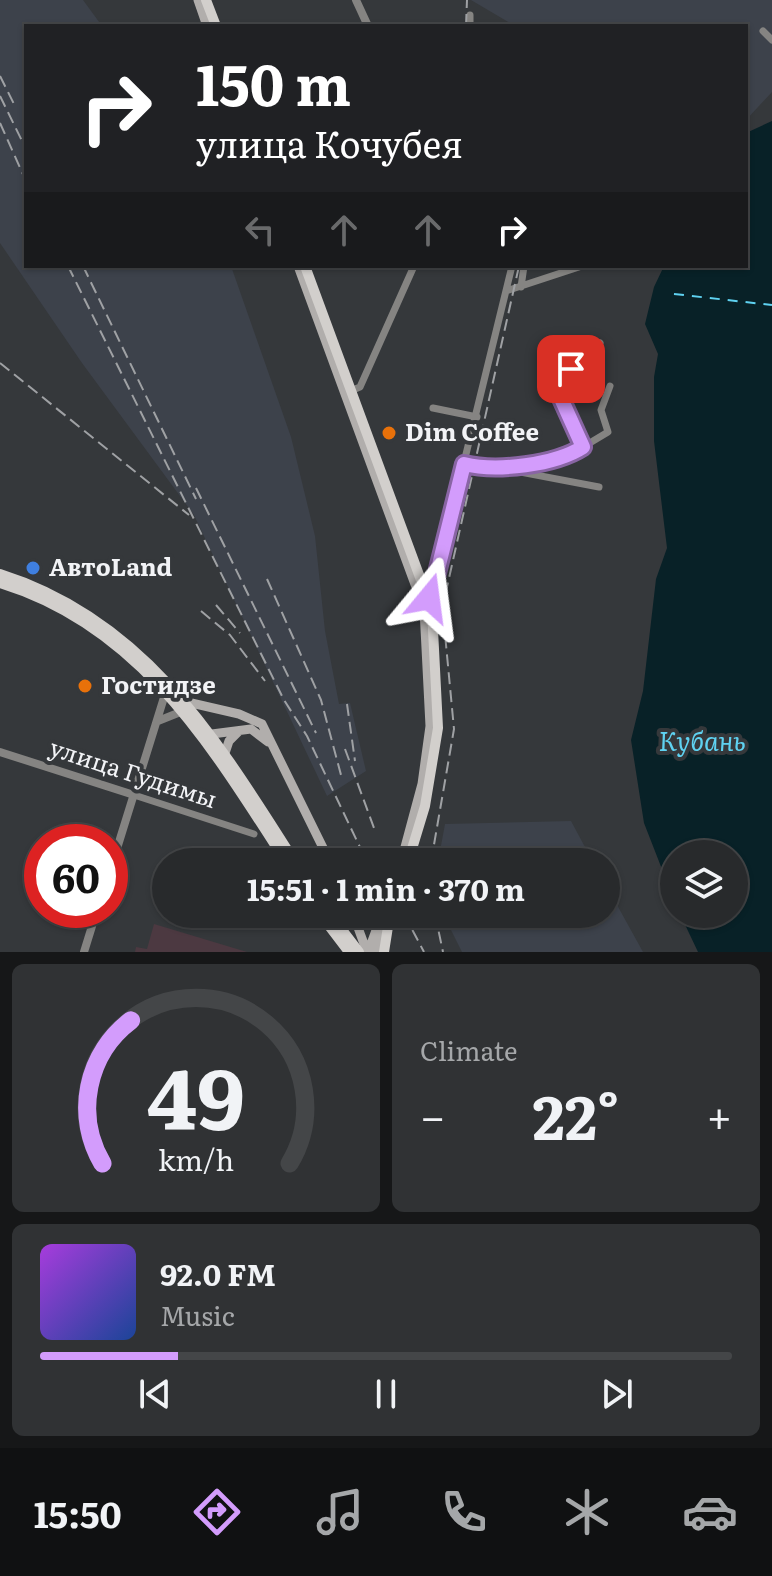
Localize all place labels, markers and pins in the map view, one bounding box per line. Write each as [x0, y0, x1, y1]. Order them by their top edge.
pin [537, 335, 605, 403]
place label: Dim Coffee [405, 413, 539, 448]
marker: Dim Coffee [380, 424, 398, 442]
place label: АвтоLand [49, 548, 173, 583]
marker: АвтоLand [24, 559, 42, 577]
place label: Гостидзе [101, 666, 216, 701]
marker: Гостидзе [76, 677, 94, 695]

